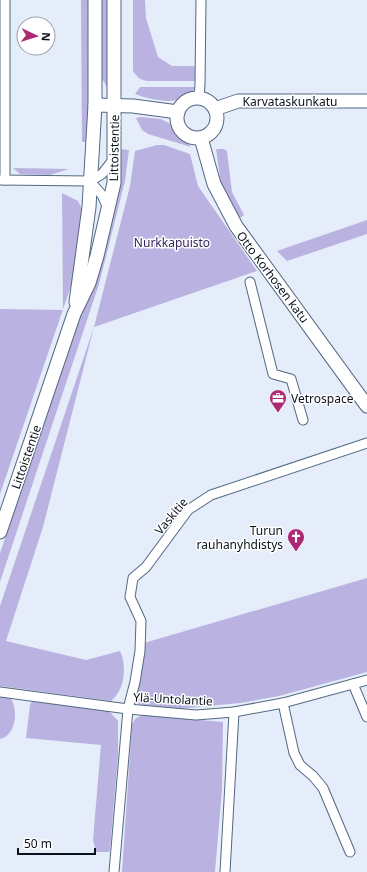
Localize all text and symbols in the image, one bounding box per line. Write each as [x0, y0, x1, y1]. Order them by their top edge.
north arrow [16, 16, 56, 56]
text: N [39, 32, 54, 42]
street label: Karvataskunkatu [243, 93, 337, 110]
street label: Littoistentie [105, 114, 123, 182]
street label: Otto Korhosen katu [233, 228, 313, 326]
park label: Nurkkapuisto [134, 234, 210, 251]
office icon: Vetrospace [268, 388, 288, 413]
place label: Vetrospace [291, 390, 354, 407]
street label: Littoistentie [7, 422, 45, 491]
street label: Vaskitie [151, 494, 192, 538]
place label: Turun rauhanyhdistys [197, 522, 283, 553]
church icon: Turun rauhanyhdistys [286, 527, 306, 552]
street label: Ylä-Untolantie [133, 688, 213, 710]
scale bar [18, 830, 95, 856]
text: 50 m [24, 835, 52, 852]

